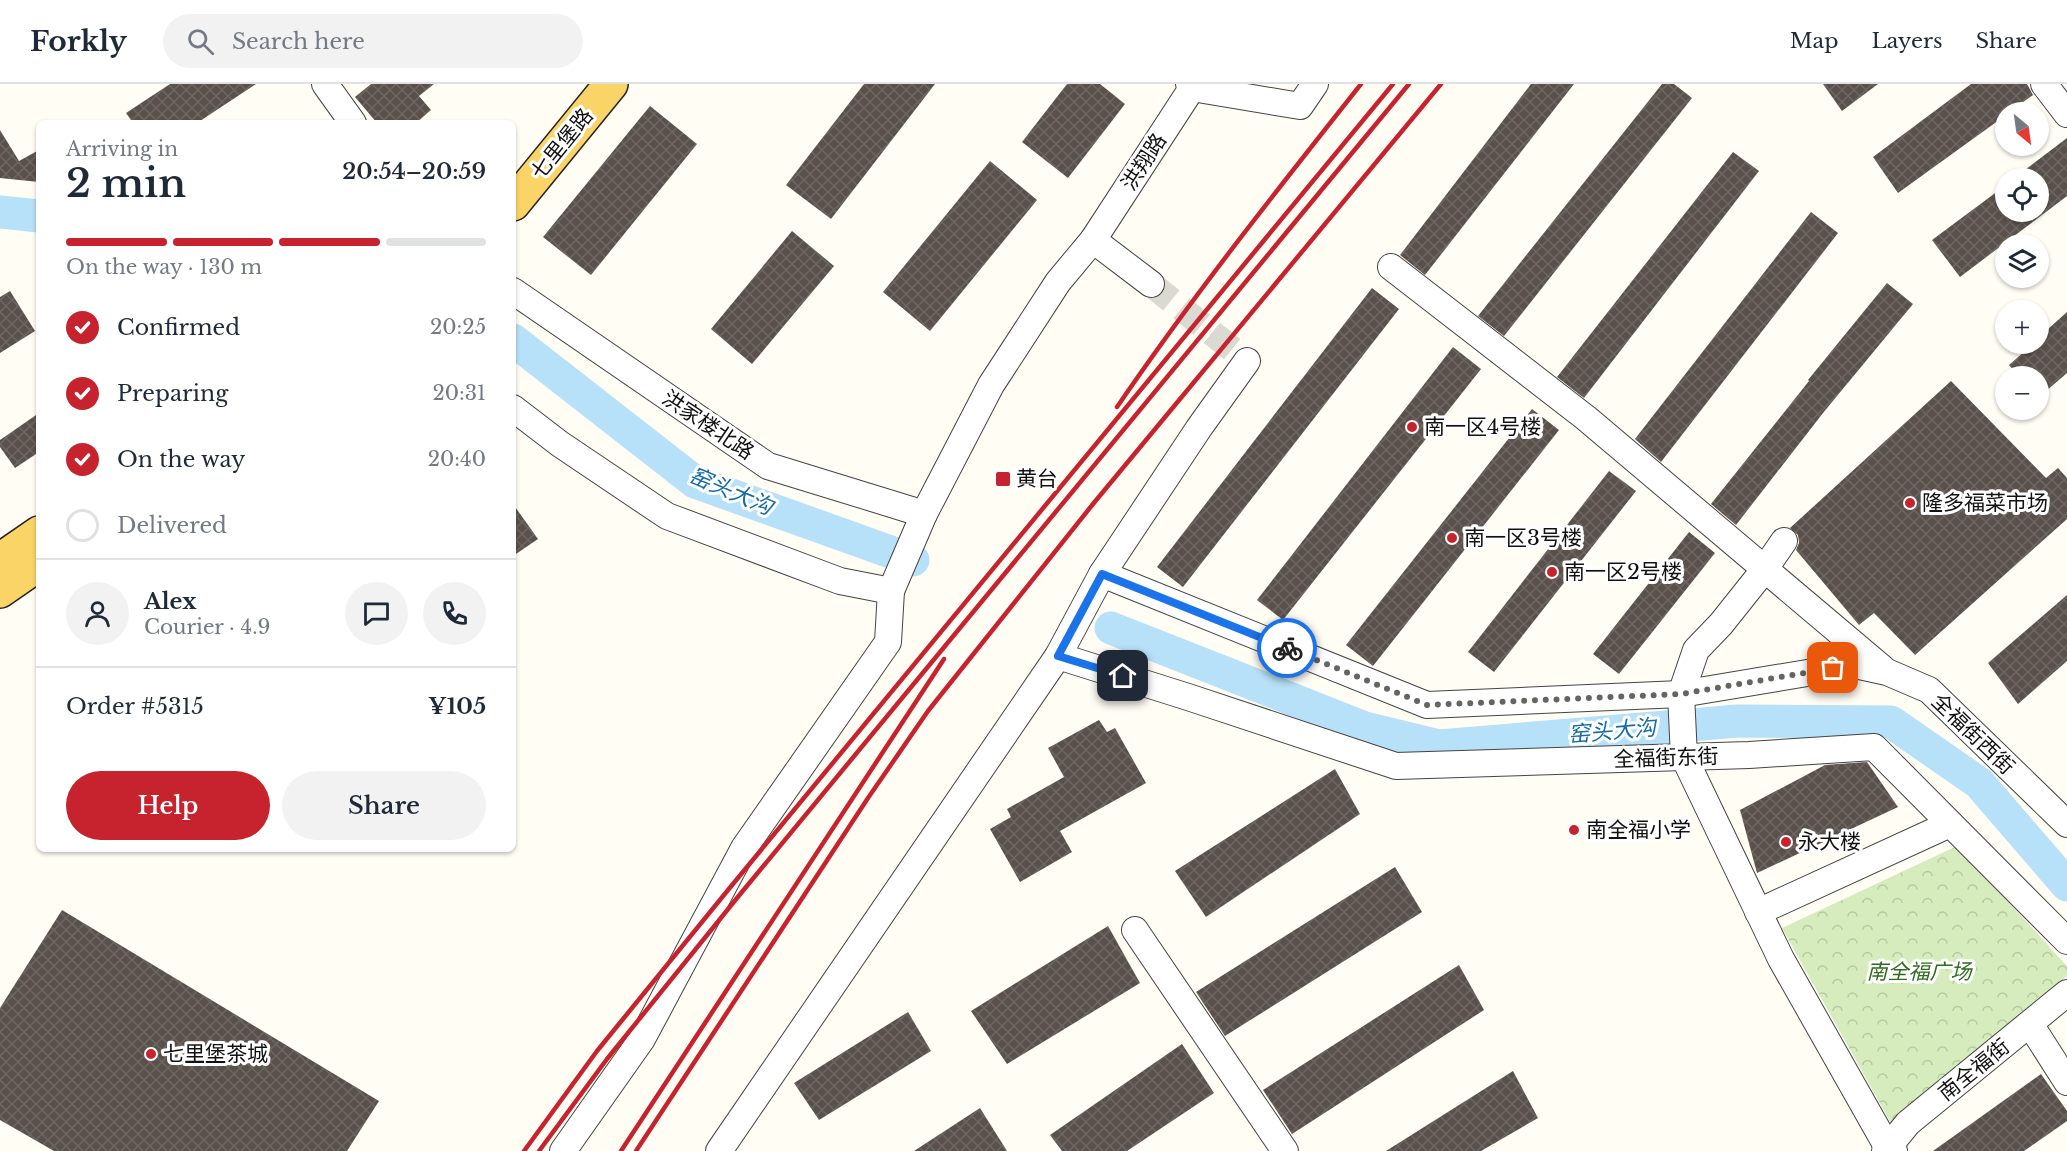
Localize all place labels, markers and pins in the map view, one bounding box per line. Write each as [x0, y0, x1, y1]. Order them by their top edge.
place label: 南一区4号楼 [1424, 414, 1541, 440]
marker: 南一区4号楼 [1405, 420, 1419, 434]
place label: 黄台 [1016, 466, 1058, 492]
marker: 黄台 [994, 470, 1012, 488]
place label: 隆多福菜市场 [1922, 490, 2048, 516]
marker: 隆多福菜市场 [1903, 496, 1917, 510]
place label: 南一区3号楼 [1464, 525, 1582, 551]
marker: 南一区3号楼 [1445, 531, 1459, 545]
place label: 南一区2号楼 [1564, 559, 1682, 585]
marker: 南一区2号楼 [1545, 565, 1559, 579]
pin [1807, 642, 1858, 693]
pin [1097, 650, 1148, 701]
place label: 南全福小学 [1586, 817, 1691, 843]
marker: 南全福小学 [1567, 823, 1581, 837]
place label: 永大楼 [1798, 829, 1861, 855]
marker: 永大楼 [1779, 835, 1793, 849]
place label: 七里堡茶城 [163, 1041, 268, 1067]
marker: 七里堡茶城 [144, 1047, 158, 1061]

